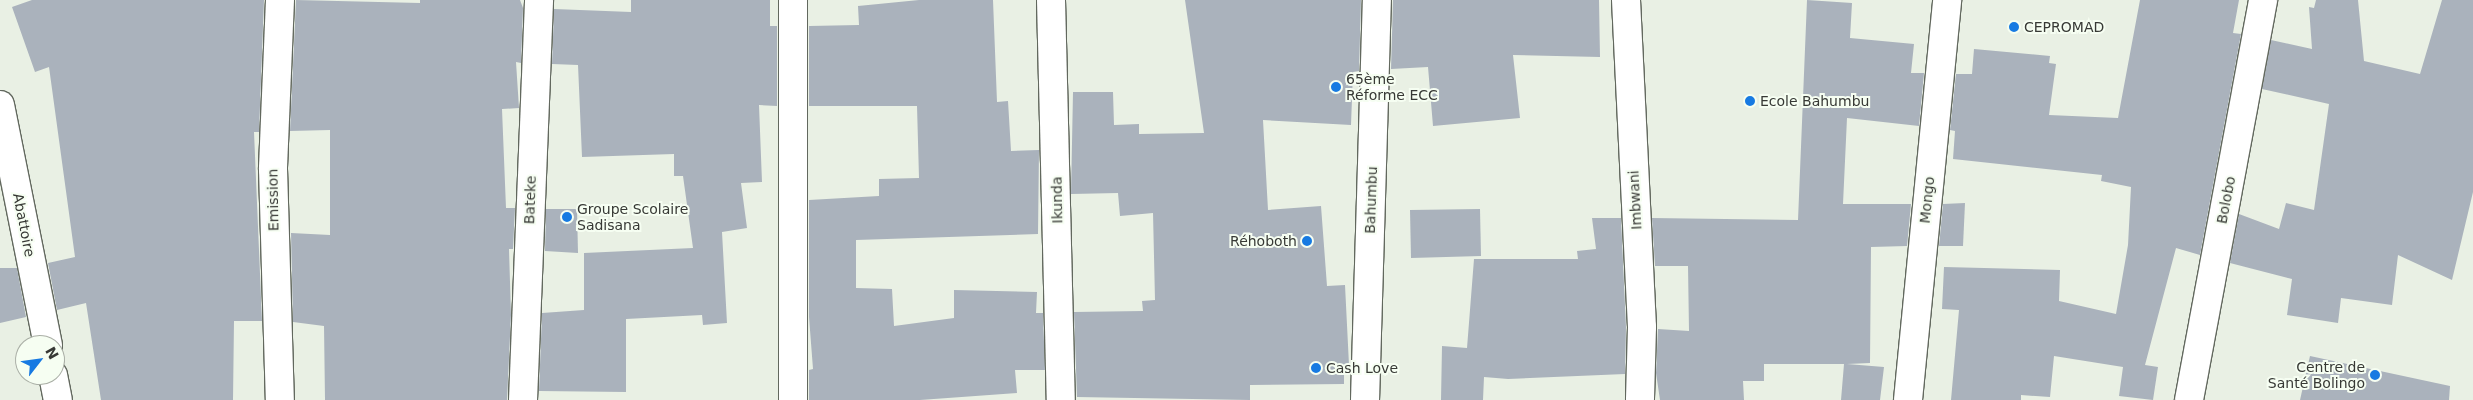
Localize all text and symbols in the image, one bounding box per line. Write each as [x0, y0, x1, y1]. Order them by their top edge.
place label: CEPROMAD [2024, 19, 2104, 35]
marker: CEPROMAD [2008, 21, 2020, 33]
place label: 65ème Réforme ECC [1346, 71, 1438, 104]
marker: 65ème Réforme ECC [1330, 81, 1342, 93]
place label: Ecole Bahumbu [1760, 93, 1869, 109]
marker: Ecole Bahumbu [1744, 95, 1756, 107]
street label: Bahumbu [1361, 166, 1381, 234]
street label: Emission [264, 169, 282, 231]
street label: Imbwani [1625, 170, 1645, 230]
street label: Bateke [521, 175, 539, 225]
street label: Bolobo [2213, 175, 2239, 225]
street label: Ikunda [1048, 176, 1066, 224]
street label: Mongo [1916, 176, 1938, 224]
street label: Abattoire [10, 192, 38, 258]
place label: Groupe Scolaire Sadisana [577, 201, 688, 233]
marker: Groupe Scolaire Sadisana [561, 211, 573, 223]
place label: Réhoboth [1230, 233, 1297, 249]
marker: Réhoboth [1301, 235, 1313, 247]
north arrow [15, 335, 65, 385]
text: N [42, 344, 62, 362]
place label: Centre de Santé Bolingo [2268, 359, 2365, 392]
place label: Cash Love [1326, 360, 1398, 376]
marker: Cash Love [1310, 362, 1322, 374]
marker: Centre de Santé Bolingo [2369, 369, 2381, 381]

